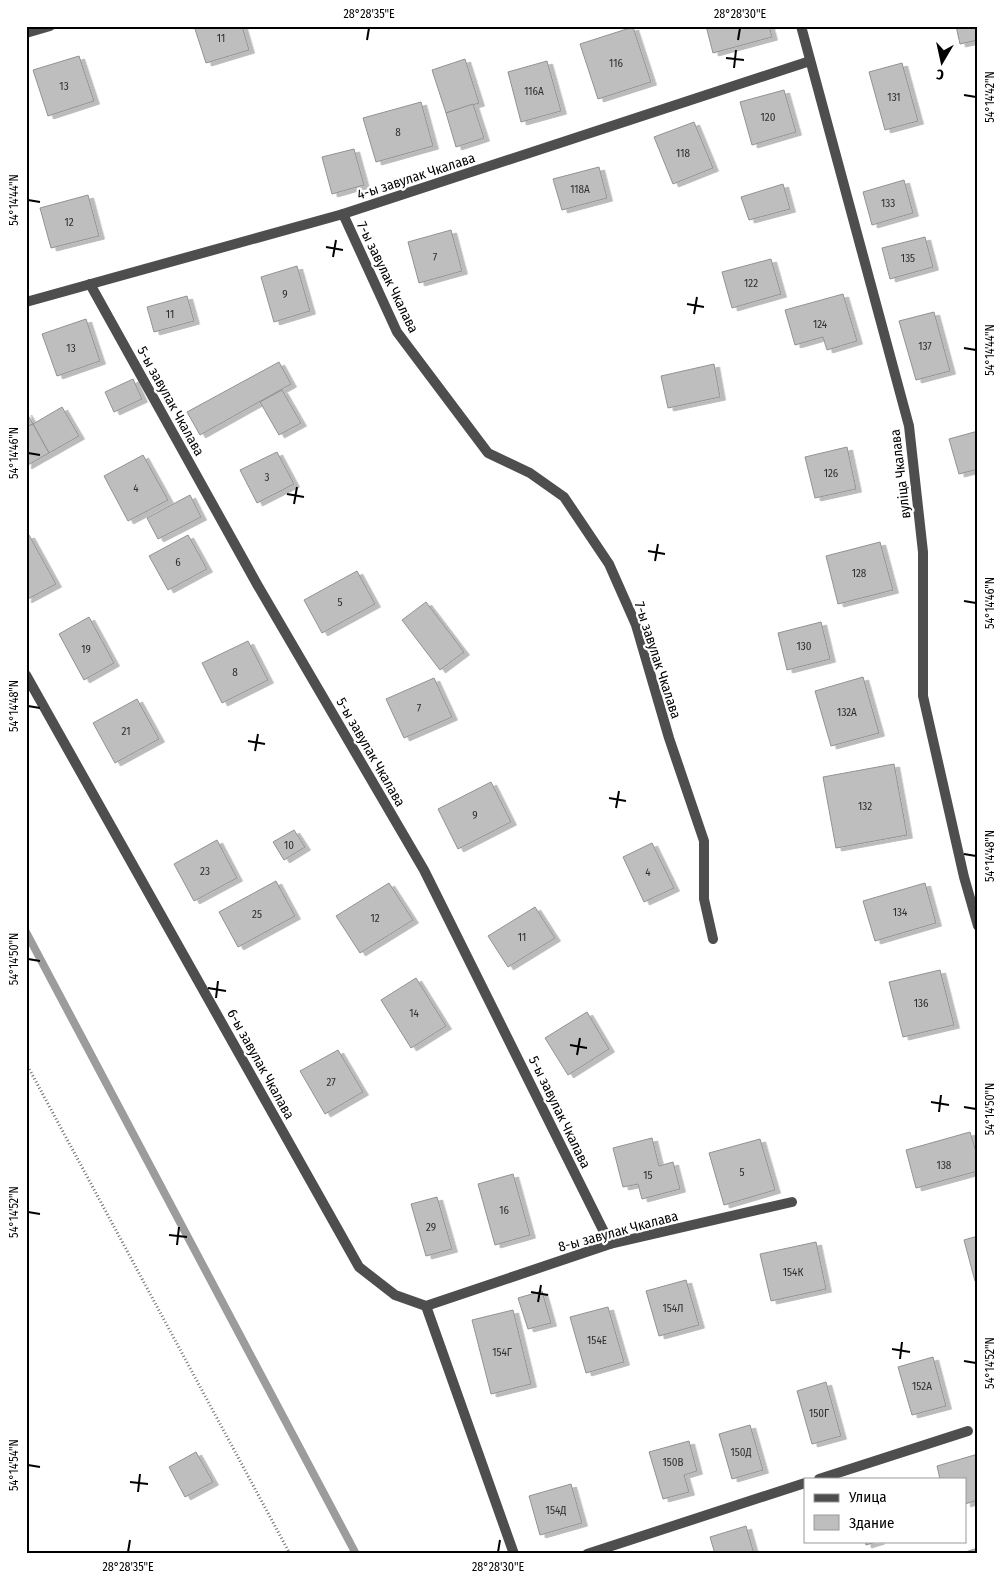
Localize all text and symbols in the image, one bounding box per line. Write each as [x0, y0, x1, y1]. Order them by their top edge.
text: 28°28'35"E [343, 7, 395, 21]
text: 28°28'30"E [714, 7, 766, 21]
house number: 11 [217, 32, 225, 45]
north arrow [916, 38, 966, 88]
house number: 116 [609, 57, 623, 70]
text: С [934, 65, 945, 83]
text: 54°14'42"N [983, 71, 997, 123]
house number: 13 [59, 80, 69, 93]
house number: 116А [524, 85, 544, 98]
house number: 131 [887, 91, 901, 104]
house number: 120 [761, 111, 776, 124]
house number: 8 [395, 126, 401, 139]
house number: 118 [676, 147, 690, 160]
street label: 4-ы завулак Чкалава [355, 149, 477, 204]
text: 54°14'44"N [7, 174, 21, 226]
house number: 118А [570, 183, 590, 196]
house number: 133 [881, 197, 895, 210]
house number: 12 [64, 216, 74, 229]
street label: 7-ы завулак Чкалава [353, 219, 422, 336]
house number: 7 [433, 251, 438, 264]
house number: 135 [901, 252, 915, 265]
house number: 122 [744, 277, 758, 290]
house number: 9 [282, 288, 288, 301]
house number: 11 [166, 308, 174, 321]
house number: 124 [813, 318, 828, 331]
text: 54°14'44"N [983, 324, 997, 376]
house number: 137 [918, 340, 932, 353]
house number: 13 [66, 342, 76, 355]
street label: 5-ы завулак Чкалава [133, 343, 208, 459]
text: 54°14'46"N [7, 427, 21, 479]
street label: вуліца Чкалава [887, 428, 914, 520]
house number: 126 [824, 467, 839, 480]
house number: 3 [265, 471, 270, 484]
house number: 4 [133, 482, 139, 495]
house number: 6 [175, 556, 181, 569]
house number: 128 [852, 567, 867, 580]
text: 54°14'46"N [983, 577, 997, 629]
house number: 5 [337, 596, 343, 609]
street label: 7-ы завулак Чкалава [631, 600, 684, 721]
house number: 130 [797, 640, 812, 653]
house number: 19 [81, 643, 91, 656]
house number: 8 [232, 666, 238, 679]
text: 54°14'48"N [7, 680, 21, 732]
street label: 5-ы завулак Чкалава [333, 695, 409, 810]
house number: 7 [417, 702, 422, 715]
house number: 132А [837, 706, 857, 719]
house number: 21 [122, 725, 130, 738]
house number: 132 [858, 800, 872, 813]
house number: 9 [472, 809, 478, 822]
text: 54°14'48"N [983, 830, 997, 882]
house number: 10 [284, 839, 294, 852]
house number: 23 [200, 865, 210, 878]
house number: 4 [645, 866, 651, 879]
house number: 134 [893, 906, 908, 919]
house number: 25 [252, 908, 262, 921]
house number: 12 [370, 912, 380, 925]
house number: 11 [518, 931, 526, 944]
text: 54°14'50"N [7, 933, 21, 985]
house number: 136 [914, 997, 929, 1010]
street label: 6-ы завулак Чкалава [223, 1006, 298, 1122]
house number: 14 [409, 1007, 419, 1020]
street label: 5-ы завулак Чкалава [525, 1053, 594, 1171]
house number: 27 [326, 1076, 336, 1089]
text: 54°14'50"N [983, 1083, 997, 1135]
house number: 138 [937, 1159, 952, 1172]
house number: 5 [739, 1166, 745, 1179]
house number: 15 [643, 1169, 653, 1182]
text: 54°14'52"N [7, 1186, 21, 1238]
house number: 16 [499, 1204, 509, 1217]
street label: 8-ы завулак Чкалава [556, 1207, 680, 1256]
house number: 29 [426, 1221, 436, 1234]
house number: 154К [783, 1266, 803, 1279]
house number: 154Л [662, 1302, 684, 1315]
house number: 154Е [587, 1334, 607, 1347]
text: 54°14'52"N [983, 1337, 997, 1389]
house number: 154Г [492, 1346, 512, 1359]
house number: 152А [912, 1380, 932, 1393]
house number: 150Г [809, 1407, 829, 1420]
text: 54°14'54"N [7, 1439, 21, 1491]
house number: 150Д [730, 1446, 752, 1459]
house number: 150В [662, 1456, 684, 1469]
legend [804, 1478, 966, 1542]
text: Улица [848, 1488, 887, 1506]
house number: 154Д [546, 1504, 566, 1517]
text: Здание [849, 1514, 895, 1532]
text: 28°28'35"E [102, 1560, 154, 1574]
text: 28°28'30"E [472, 1560, 524, 1574]

